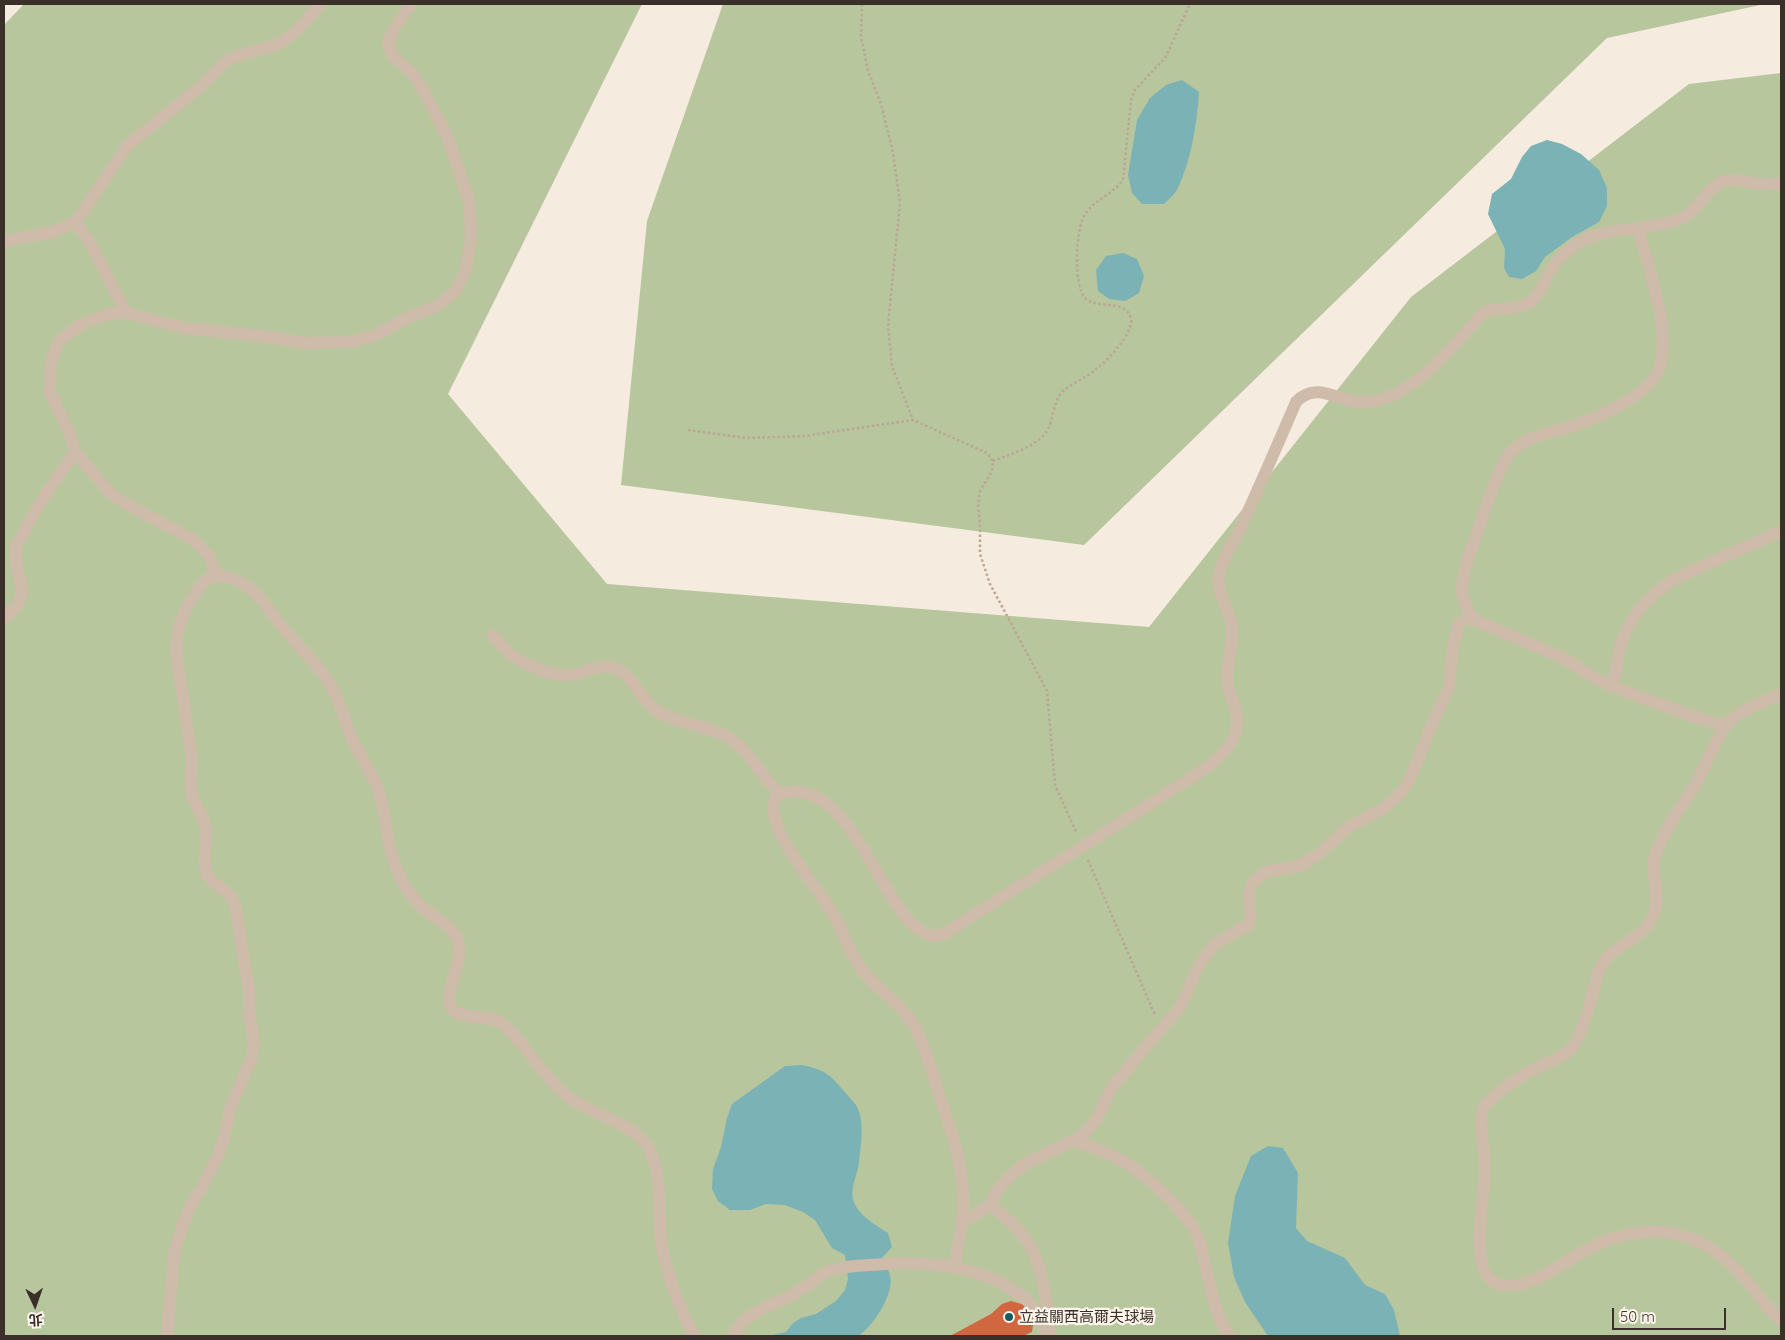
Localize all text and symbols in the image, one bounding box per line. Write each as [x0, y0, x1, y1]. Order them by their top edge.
north arrow [10, 1280, 60, 1330]
scale bar [1615, 1298, 1729, 1330]
text: 50 m [1620, 1307, 1655, 1326]
place label: 立益關西高爾夫球場 [1019, 1308, 1154, 1326]
text: 北 [28, 1311, 43, 1329]
marker: 立益關西高爾夫球場 [1003, 1311, 1015, 1323]

